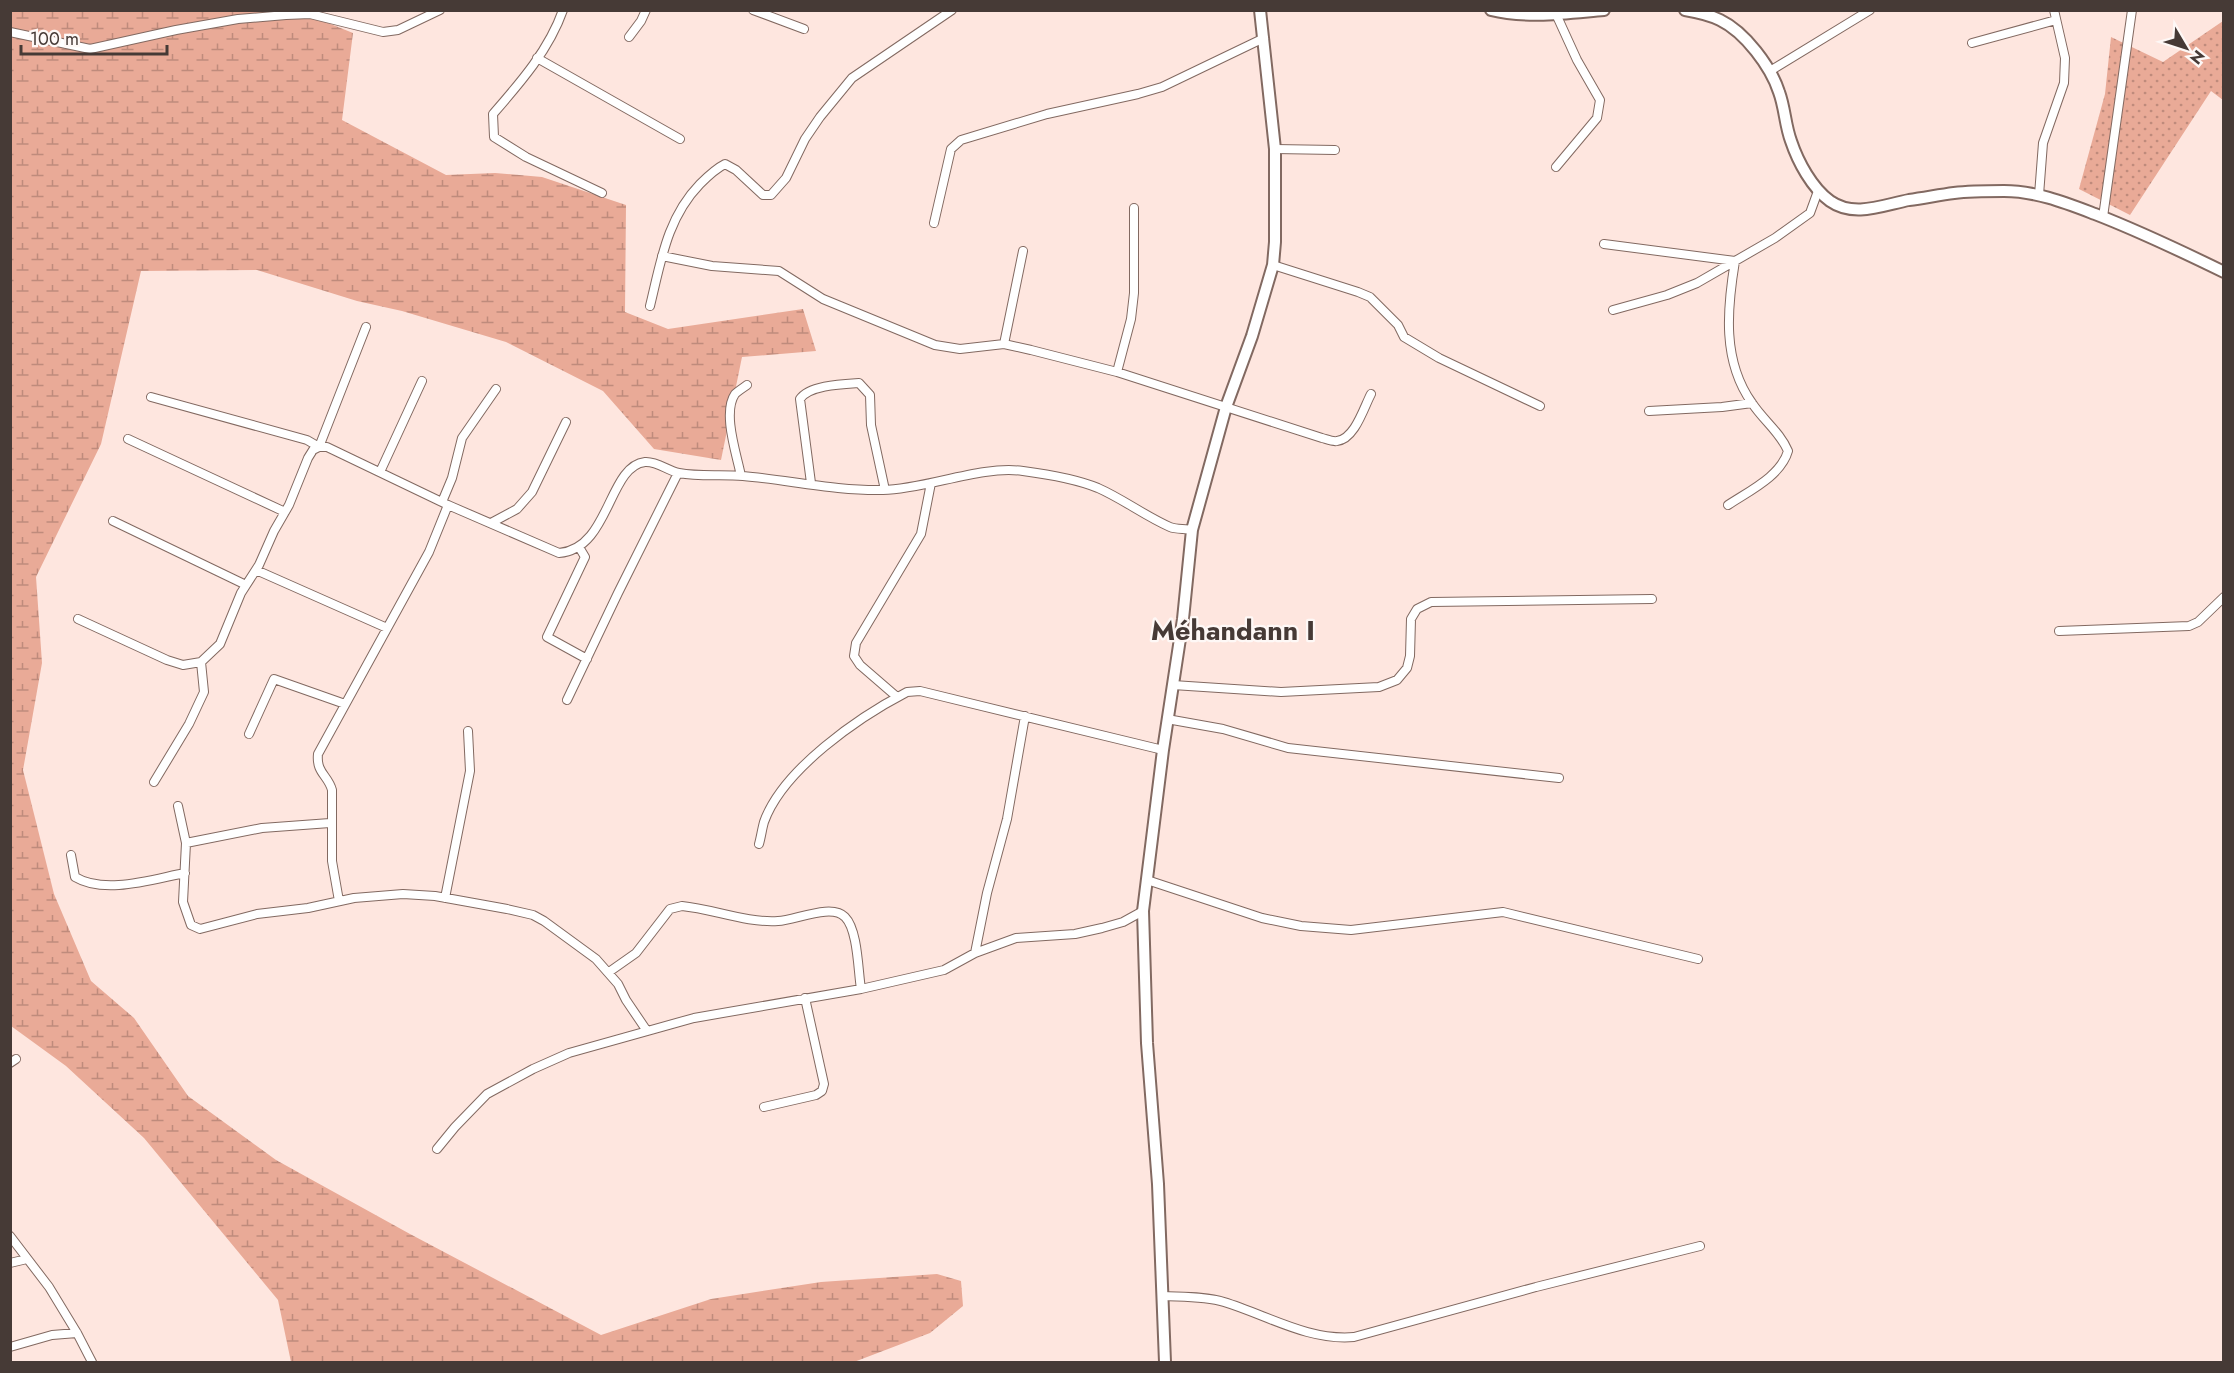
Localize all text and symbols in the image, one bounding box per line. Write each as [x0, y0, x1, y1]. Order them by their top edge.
scale bar [21, 18, 166, 56]
north arrow [2156, 18, 2216, 78]
text: 100 m [30, 26, 79, 52]
text: N [2184, 45, 2210, 69]
district label: Méhandann I [1151, 611, 1315, 650]

